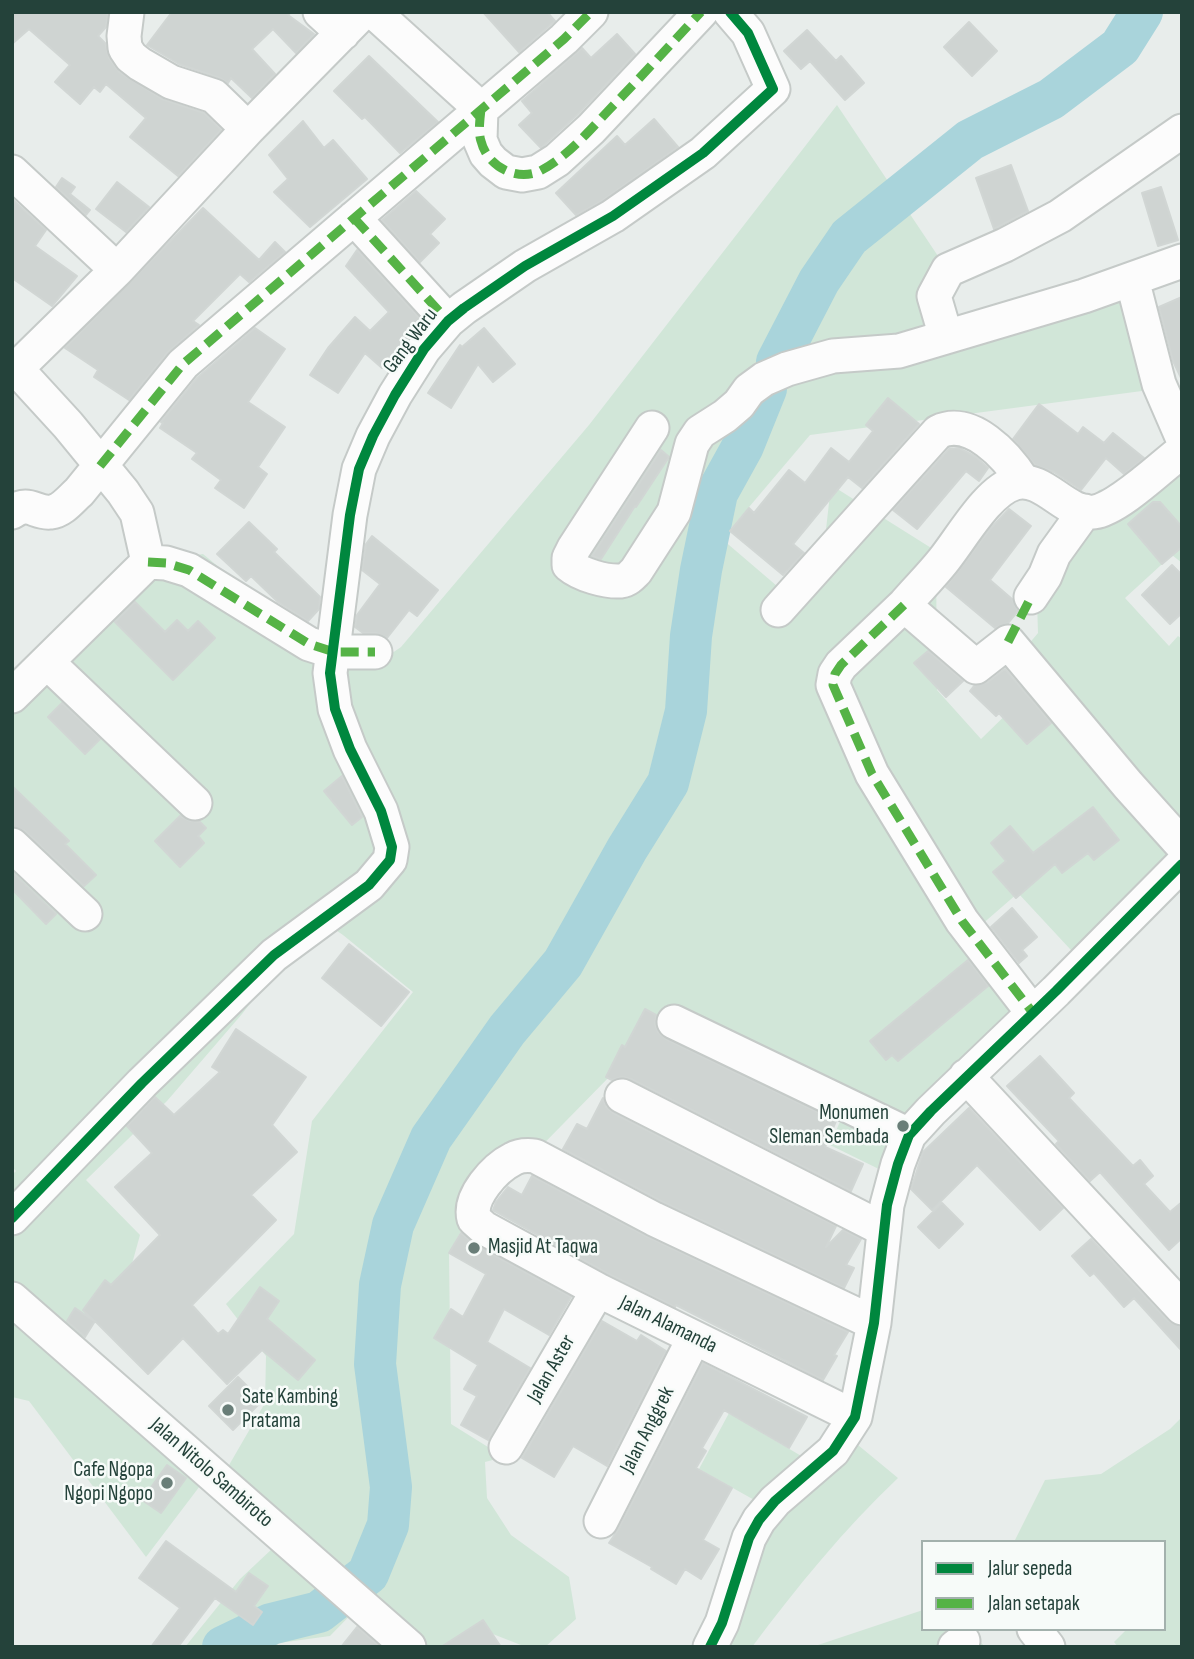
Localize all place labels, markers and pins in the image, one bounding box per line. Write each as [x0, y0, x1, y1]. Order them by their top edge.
place label: Monumen Sleman Sembada [769, 1101, 889, 1151]
marker: Monumen Sleman Sembada [895, 1118, 911, 1134]
place label: Masjid At Taqwa [488, 1235, 598, 1261]
marker: Masjid At Taqwa [466, 1240, 482, 1256]
place label: Sate Kambing Pratama [242, 1385, 338, 1435]
marker: Sate Kambing Pratama [220, 1402, 236, 1418]
place label: Cafe Ngopa Ngopi Ngopo [64, 1458, 153, 1508]
marker: Cafe Ngopa Ngopi Ngopo [159, 1475, 175, 1491]

